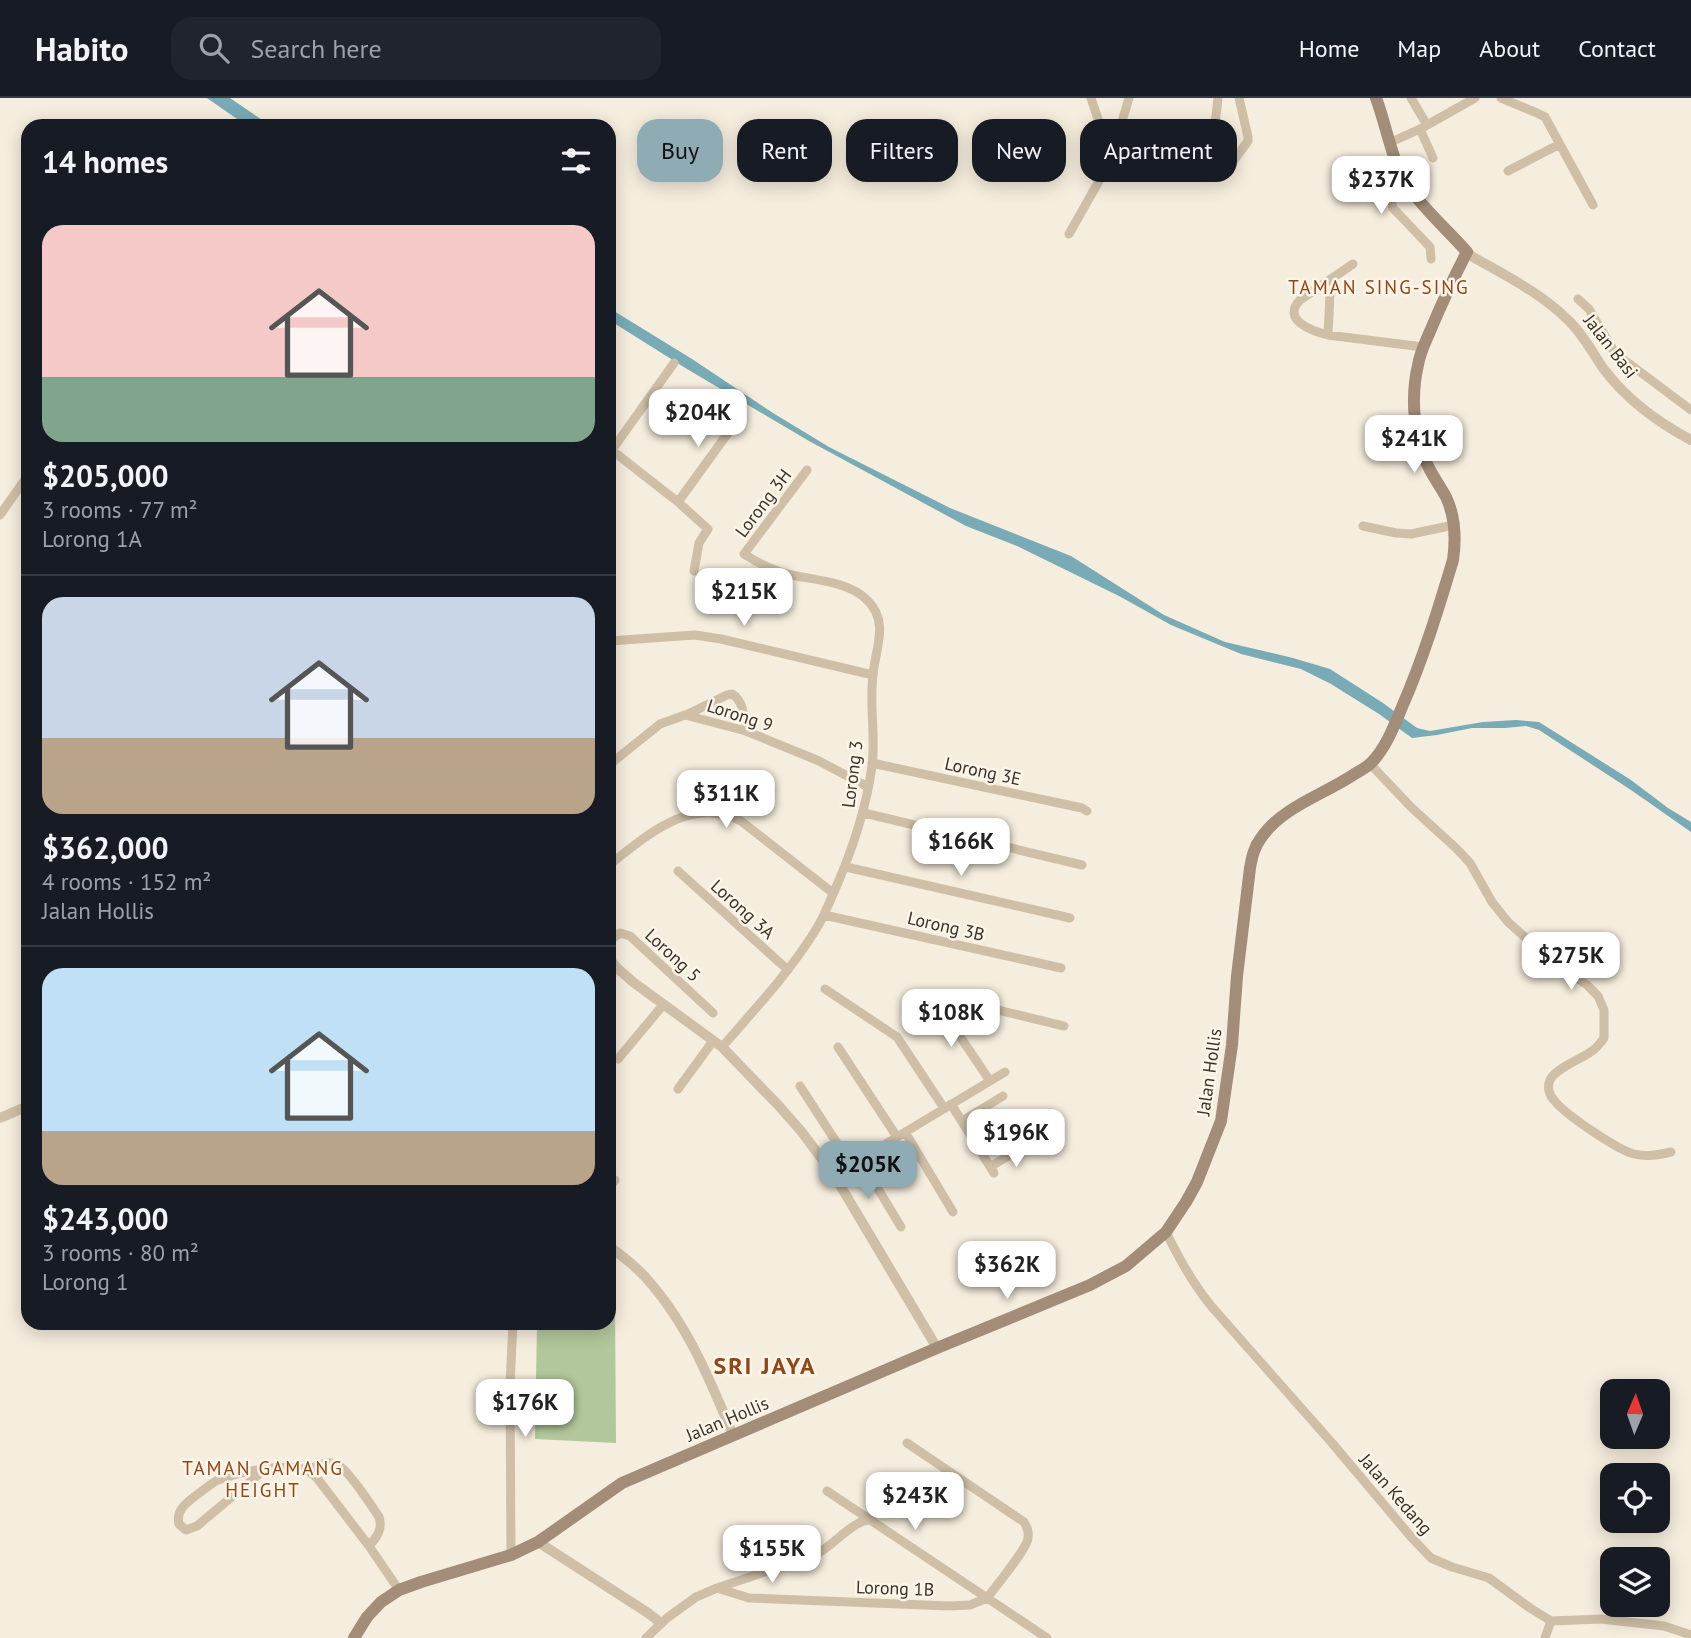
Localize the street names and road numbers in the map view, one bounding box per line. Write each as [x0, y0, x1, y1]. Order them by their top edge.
street label: Jalan Basi [1578, 309, 1643, 383]
street label: Lorong 3H [730, 464, 796, 542]
street label: Lorong 9 [704, 694, 776, 736]
street label: Lorong 3 [836, 739, 868, 809]
street label: Lorong 3E [943, 752, 1023, 790]
street label: Lorong 3A [706, 874, 780, 944]
street label: Lorong 3B [905, 906, 987, 946]
street label: Lorong 5 [640, 923, 706, 987]
street label: Jalan Hollis [1191, 1027, 1226, 1118]
street label: Jalan Hollis [681, 1391, 772, 1447]
street label: Jalan Kedang [1354, 1448, 1438, 1539]
street label: Lorong 1B [855, 1575, 935, 1601]

